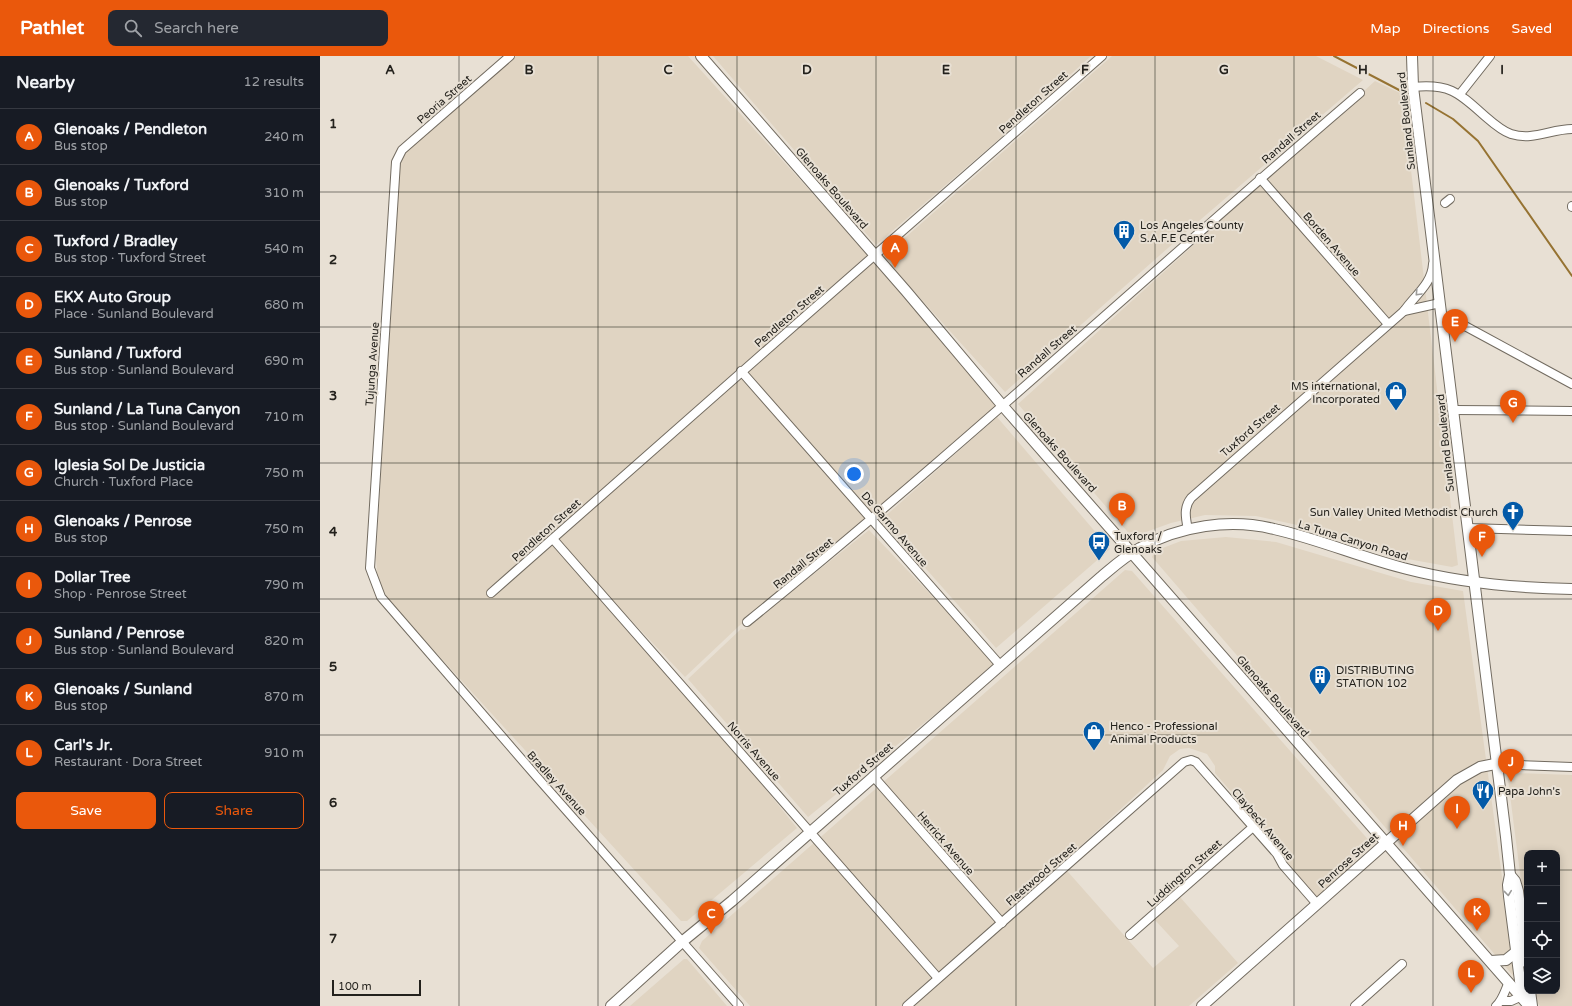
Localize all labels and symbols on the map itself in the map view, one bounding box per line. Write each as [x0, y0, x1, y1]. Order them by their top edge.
text: A [385, 62, 395, 78]
text: B [524, 62, 534, 78]
text: C [663, 62, 673, 78]
text: D [802, 62, 812, 78]
text: E [942, 62, 950, 78]
text: F [1081, 62, 1089, 78]
text: G [1219, 62, 1229, 78]
text: H [1358, 62, 1368, 78]
text: I [1500, 62, 1504, 78]
street label: Pendleton Street [996, 68, 1070, 137]
street label: Sunland Boulevard [1395, 71, 1418, 171]
street label: Peoria Street [415, 72, 474, 126]
street label: Randall Street [1259, 108, 1323, 166]
text: 1 [329, 116, 337, 132]
street label: Glenoaks Boulevard [793, 145, 871, 232]
street label: Borden Avenue [1300, 210, 1363, 279]
building icon: Los Angeles County S.A.F.E Center [1111, 218, 1137, 251]
place label: Los Angeles County S.A.F.E Center [1140, 219, 1244, 245]
pin: A [882, 235, 908, 268]
text: 2 [329, 252, 337, 268]
street label: Pendleton Street [752, 283, 827, 350]
one-way arrow [1415, 288, 1423, 296]
pin: E [1442, 309, 1468, 342]
street label: Tujunga Avenue [363, 322, 382, 407]
street label: Randall Street [1015, 322, 1079, 380]
shop icon: MS international, Incorporated [1383, 379, 1409, 412]
place label: MS international, Incorporated [1291, 380, 1380, 406]
text: 3 [329, 388, 337, 404]
pin: G [1500, 390, 1526, 423]
street label: Sunland Boulevard [1434, 393, 1457, 493]
street label: Tuxford Street [1218, 401, 1283, 460]
street label: Glenoaks Boulevard [1020, 409, 1099, 495]
your location [844, 464, 864, 484]
street label: De Garmo Avenue [859, 489, 931, 569]
pin: B [1109, 493, 1135, 526]
street label: Pendleton Street [509, 496, 583, 565]
church icon: Sun Valley United Methodist Church [1500, 499, 1526, 532]
place label: Sun Valley United Methodist Church [1310, 506, 1498, 519]
street label: La Tuna Canyon Road [1296, 518, 1409, 563]
text: 4 [329, 524, 338, 540]
pin: F [1469, 524, 1495, 557]
bus stop icon: Tuxford / Glenoaks [1086, 529, 1112, 562]
place label: Tuxford / Glenoaks [1114, 530, 1162, 556]
street label: Randall Street [771, 535, 836, 592]
pin: D [1425, 598, 1451, 631]
street label: Glenoaks Boulevard [1234, 653, 1312, 740]
text: 5 [329, 659, 337, 675]
building icon: DISTRIBUTING STATION 102 [1307, 663, 1333, 696]
place label: DISTRIBUTING STATION 102 [1336, 664, 1414, 690]
street label: Norris Avenue [724, 719, 783, 784]
shop icon: Henco - Professional Animal Products [1081, 719, 1107, 752]
place label: Henco - Professional Animal Products [1110, 720, 1218, 746]
street label: Tuxford Street [831, 740, 896, 799]
street label: Bradley Avenue [524, 749, 589, 818]
pin: J [1498, 749, 1524, 782]
restaurant icon: Papa John's [1470, 778, 1496, 811]
place label: Papa John's [1498, 785, 1560, 798]
street label: Claybeck Avenue [1229, 786, 1296, 863]
text: 6 [329, 795, 337, 811]
pin: I [1444, 796, 1470, 829]
street label: Herrick Avenue [915, 809, 977, 878]
pin: H [1390, 813, 1416, 846]
street label: Penrose Street [1315, 830, 1381, 891]
street label: Luddington Street [1145, 837, 1224, 910]
street label: Fleetwood Street [1003, 840, 1079, 909]
one-way arrow [1504, 890, 1513, 896]
pin: K [1464, 898, 1490, 931]
pin: C [698, 901, 724, 934]
text: 7 [329, 931, 337, 947]
pin: L [1458, 960, 1484, 993]
scale bar [332, 978, 421, 997]

